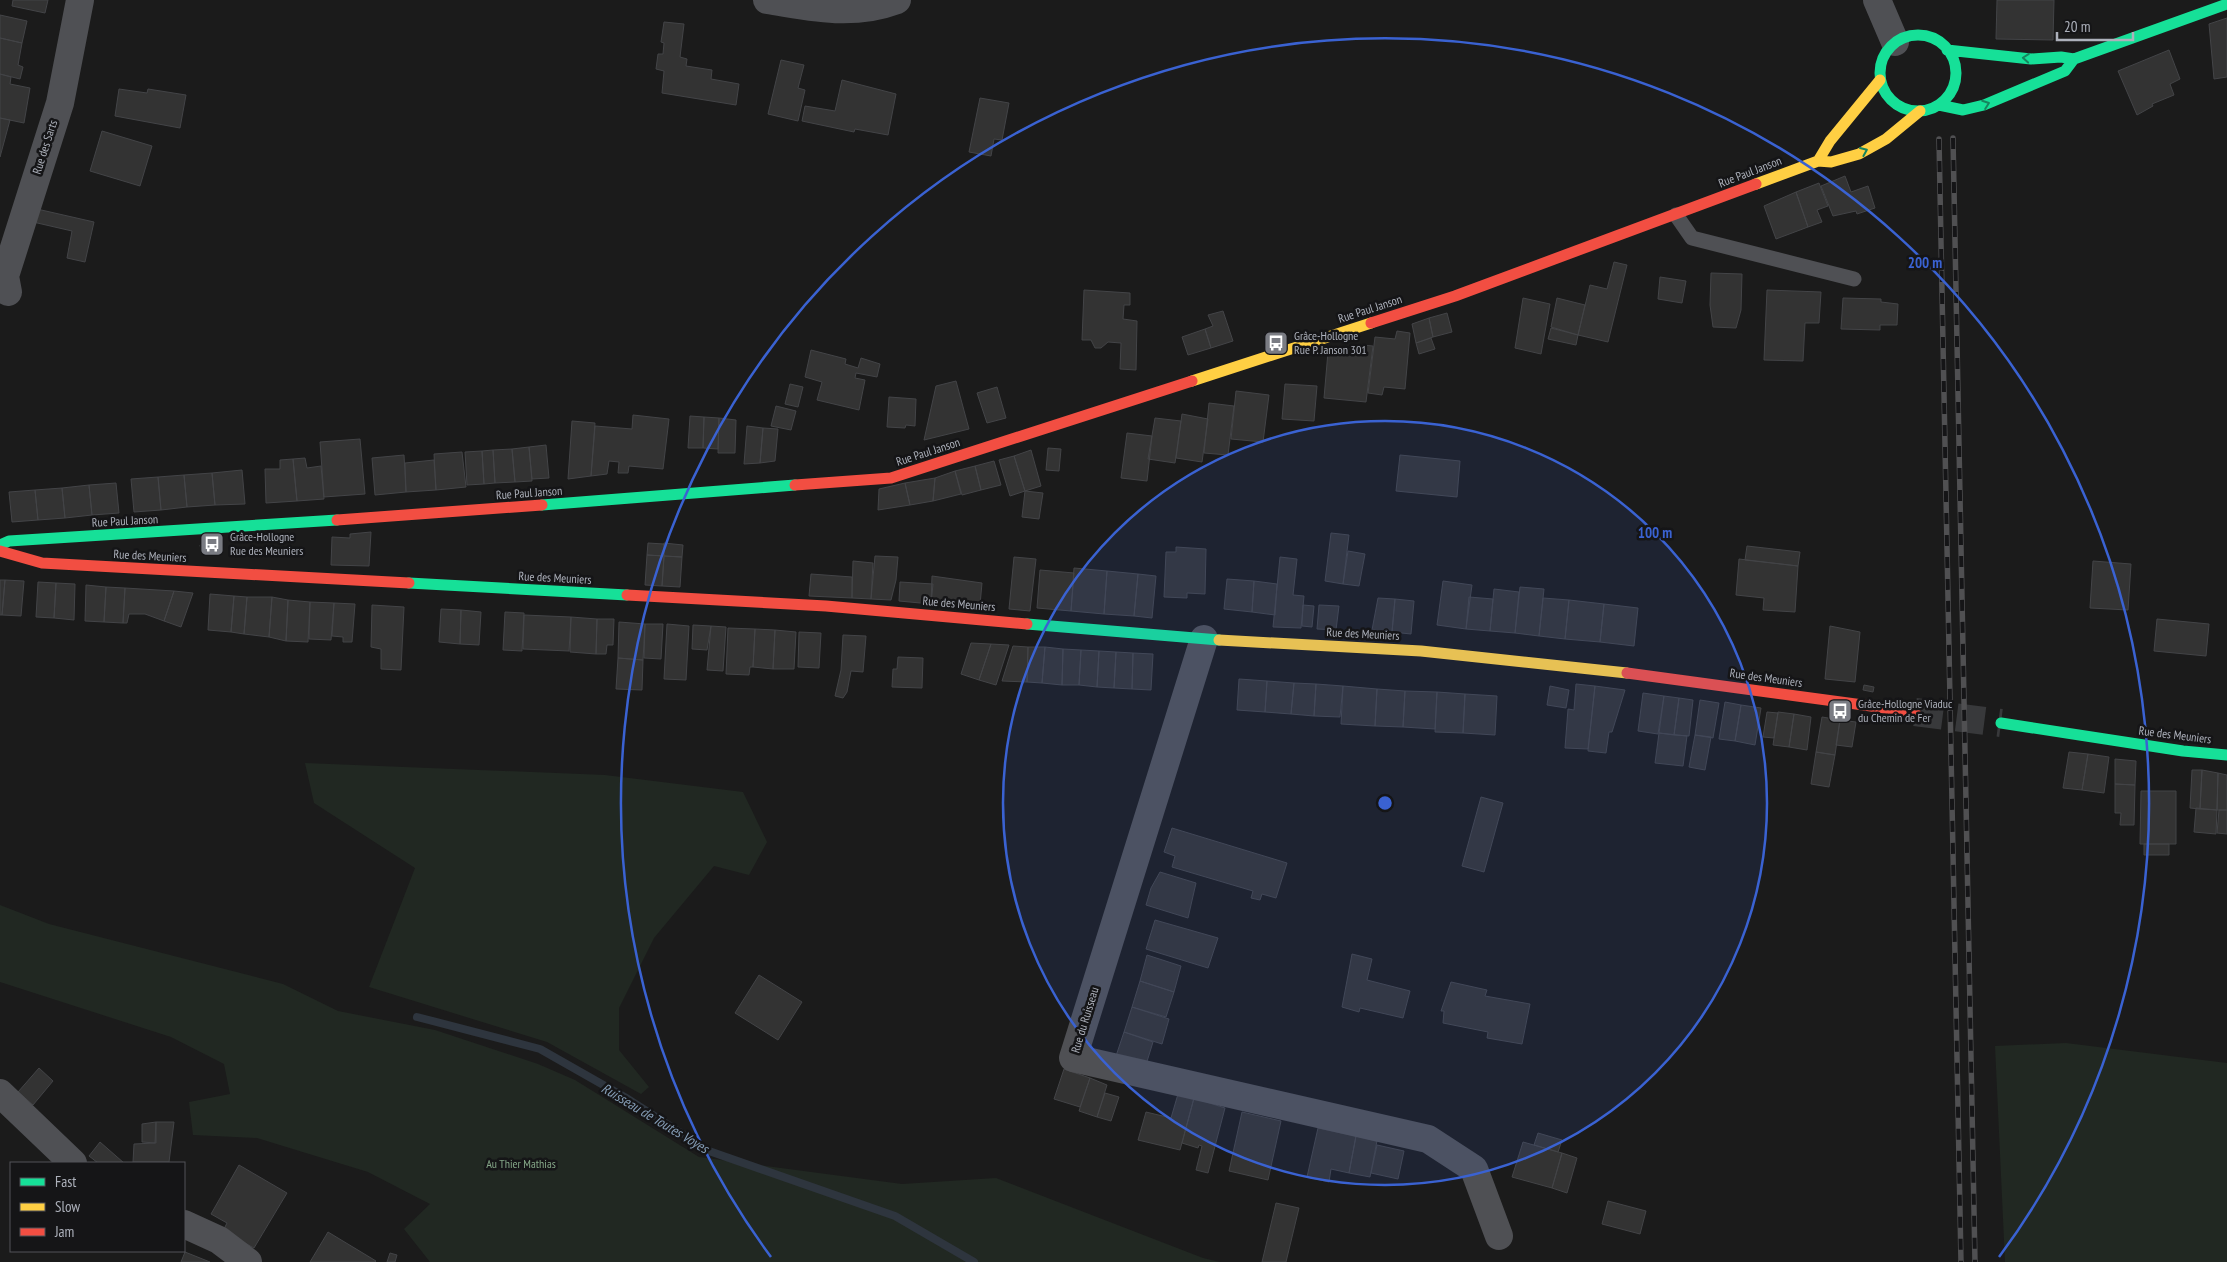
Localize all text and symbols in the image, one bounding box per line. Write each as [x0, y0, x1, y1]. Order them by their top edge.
scale bar [2057, 10, 2133, 42]
text: 20 m [2064, 17, 2090, 36]
one-way arrow [2021, 53, 2029, 64]
one-way arrow [1982, 100, 1990, 110]
street label: Rue des Sarts [29, 118, 60, 176]
one-way arrow [1859, 146, 1868, 157]
street label: Rue Paul Janson [1716, 153, 1783, 190]
text: 200 m [1908, 253, 1942, 272]
street label: Rue Paul Janson [1336, 291, 1404, 326]
place label: Grâce-Hollogne Rue P. Janson 301 [1294, 328, 1367, 357]
bus stop icon: Grâce-Hollogne Rue P. Janson 301 [1263, 330, 1289, 356]
street label: Rue Paul Janson [894, 434, 962, 469]
street label: Rue Paul Janson [495, 483, 563, 502]
street label: Rue Paul Janson [91, 511, 159, 530]
text: 100 m [1638, 523, 1672, 542]
place label: Grâce-Hollogne Rue des Meuniers [230, 529, 303, 558]
bus stop icon: Grâce-Hollogne Rue des Meuniers [199, 531, 225, 557]
street label: Rue des Meuniers [113, 546, 187, 565]
street label: Rue des Meuniers [518, 568, 592, 587]
street label: Rue des Meuniers [922, 593, 996, 614]
street label: Rue des Meuniers [1326, 624, 1400, 643]
street label: Rue des Meuniers [1729, 665, 1803, 690]
place label: Grâce-Hollogne Viaduc du Chemin de Fer [1858, 696, 1953, 725]
bus stop icon: Grâce-Hollogne Viaduc du Chemin de Fer [1827, 698, 1853, 724]
street label: Rue des Meuniers [2138, 723, 2212, 746]
centre of rings [1376, 794, 1394, 812]
street label: Rue du Ruisseau [1067, 985, 1102, 1055]
water label: Ruisseau de Toutes Voyes [598, 1079, 713, 1158]
park label: Au Thier Mathias [486, 1156, 556, 1171]
legend [10, 1162, 185, 1252]
text: Fast [55, 1172, 76, 1191]
text: Slow [55, 1197, 80, 1216]
text: Jam [54, 1222, 74, 1241]

